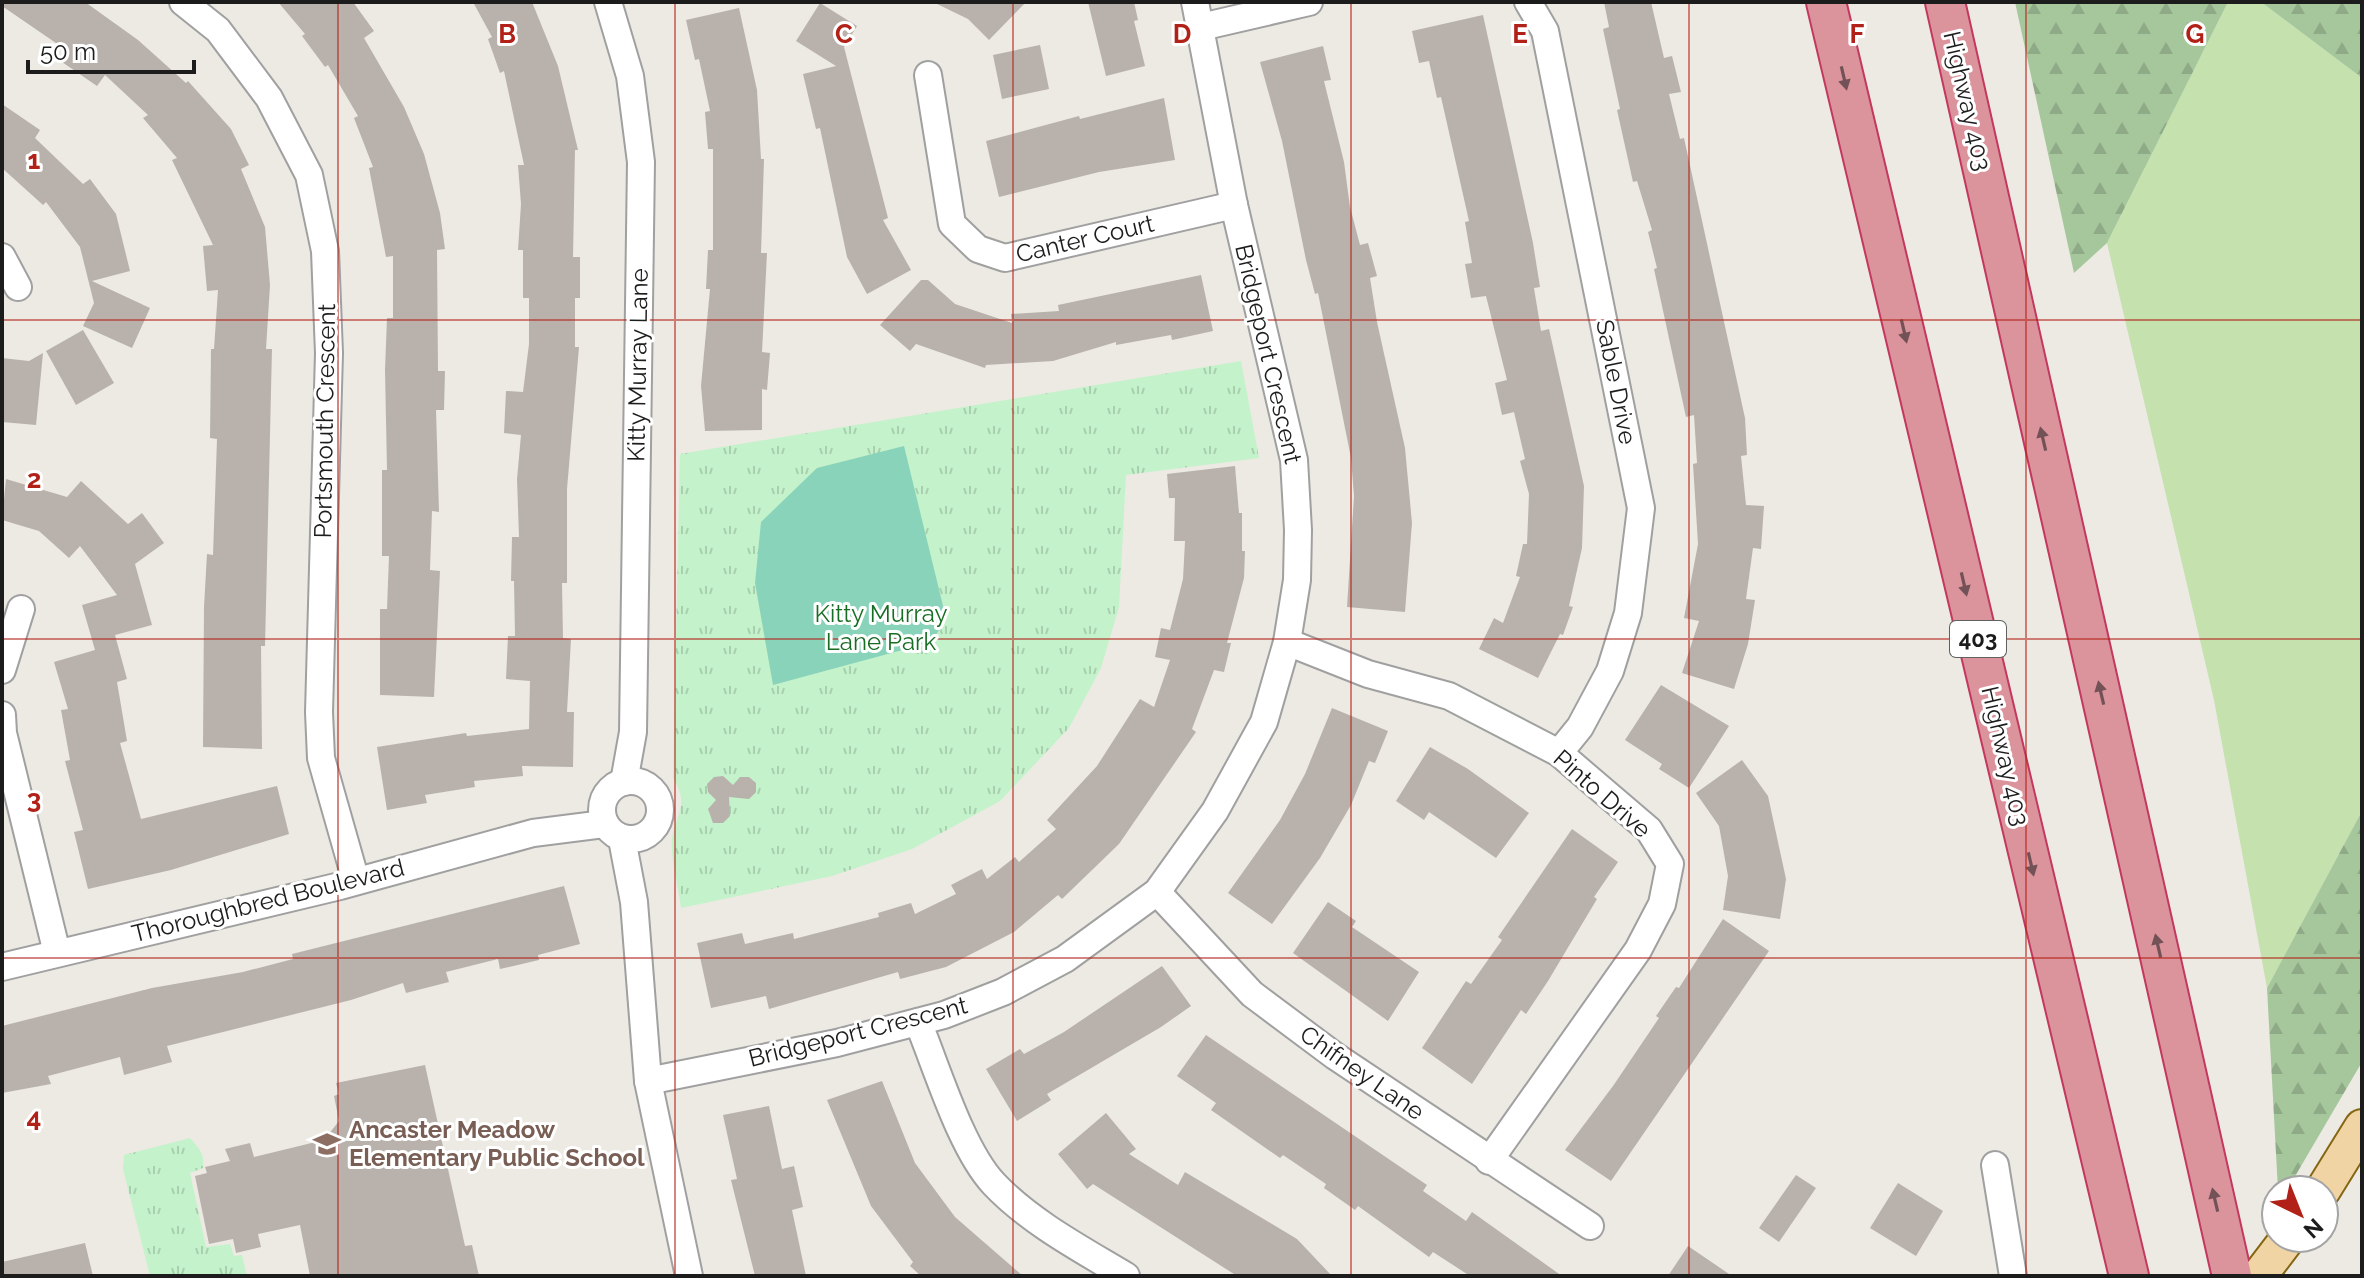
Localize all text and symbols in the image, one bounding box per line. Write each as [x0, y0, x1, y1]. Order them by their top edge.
text: B [498, 19, 516, 49]
text: C [835, 19, 853, 49]
text: D [1173, 19, 1191, 49]
text: E [1512, 19, 1528, 49]
text: F [1850, 19, 1865, 49]
text: G [2186, 19, 2204, 49]
scale bar [28, 24, 194, 74]
street label: Highway 403 [1937, 28, 1998, 174]
text: 50 m [40, 37, 96, 66]
one-way arrow [1838, 66, 1851, 91]
text: 1 [28, 145, 41, 175]
street label: Canter Court [1013, 209, 1157, 268]
street label: Bridgeport Crescent [1229, 241, 1308, 466]
street label: Kitty Murray Lane [621, 268, 654, 462]
street label: Portsmouth Crescent [308, 303, 341, 539]
street label: Sable Drive [1590, 317, 1643, 447]
one-way arrow [1898, 318, 1911, 343]
one-way arrow [2036, 426, 2049, 451]
text: 2 [27, 464, 41, 494]
one-way arrow [1959, 571, 1971, 596]
park label: Kitty Murray Lane Park [814, 599, 948, 656]
road number: 403 [1950, 621, 2006, 657]
one-way arrow [2094, 680, 2107, 705]
street label: Highway 403 [1975, 683, 2036, 829]
street label: Pinto Drive [1548, 743, 1657, 844]
text: 3 [27, 784, 41, 814]
one-way arrow [2025, 852, 2038, 877]
street label: Thoroughbred Boulevard [129, 853, 407, 948]
one-way arrow [2151, 934, 2164, 959]
street label: Bridgeport Crescent [746, 990, 970, 1073]
street label: Chifney Lane [1295, 1019, 1430, 1126]
text: 4 [27, 1103, 41, 1133]
place label: Ancaster Meadow Elementary Public School [349, 1115, 645, 1172]
school or university icon: Ancaster Meadow Elementary Public School [312, 1129, 342, 1159]
north arrow [2260, 1174, 2340, 1254]
one-way arrow [2208, 1187, 2221, 1212]
text: N [2299, 1213, 2329, 1244]

